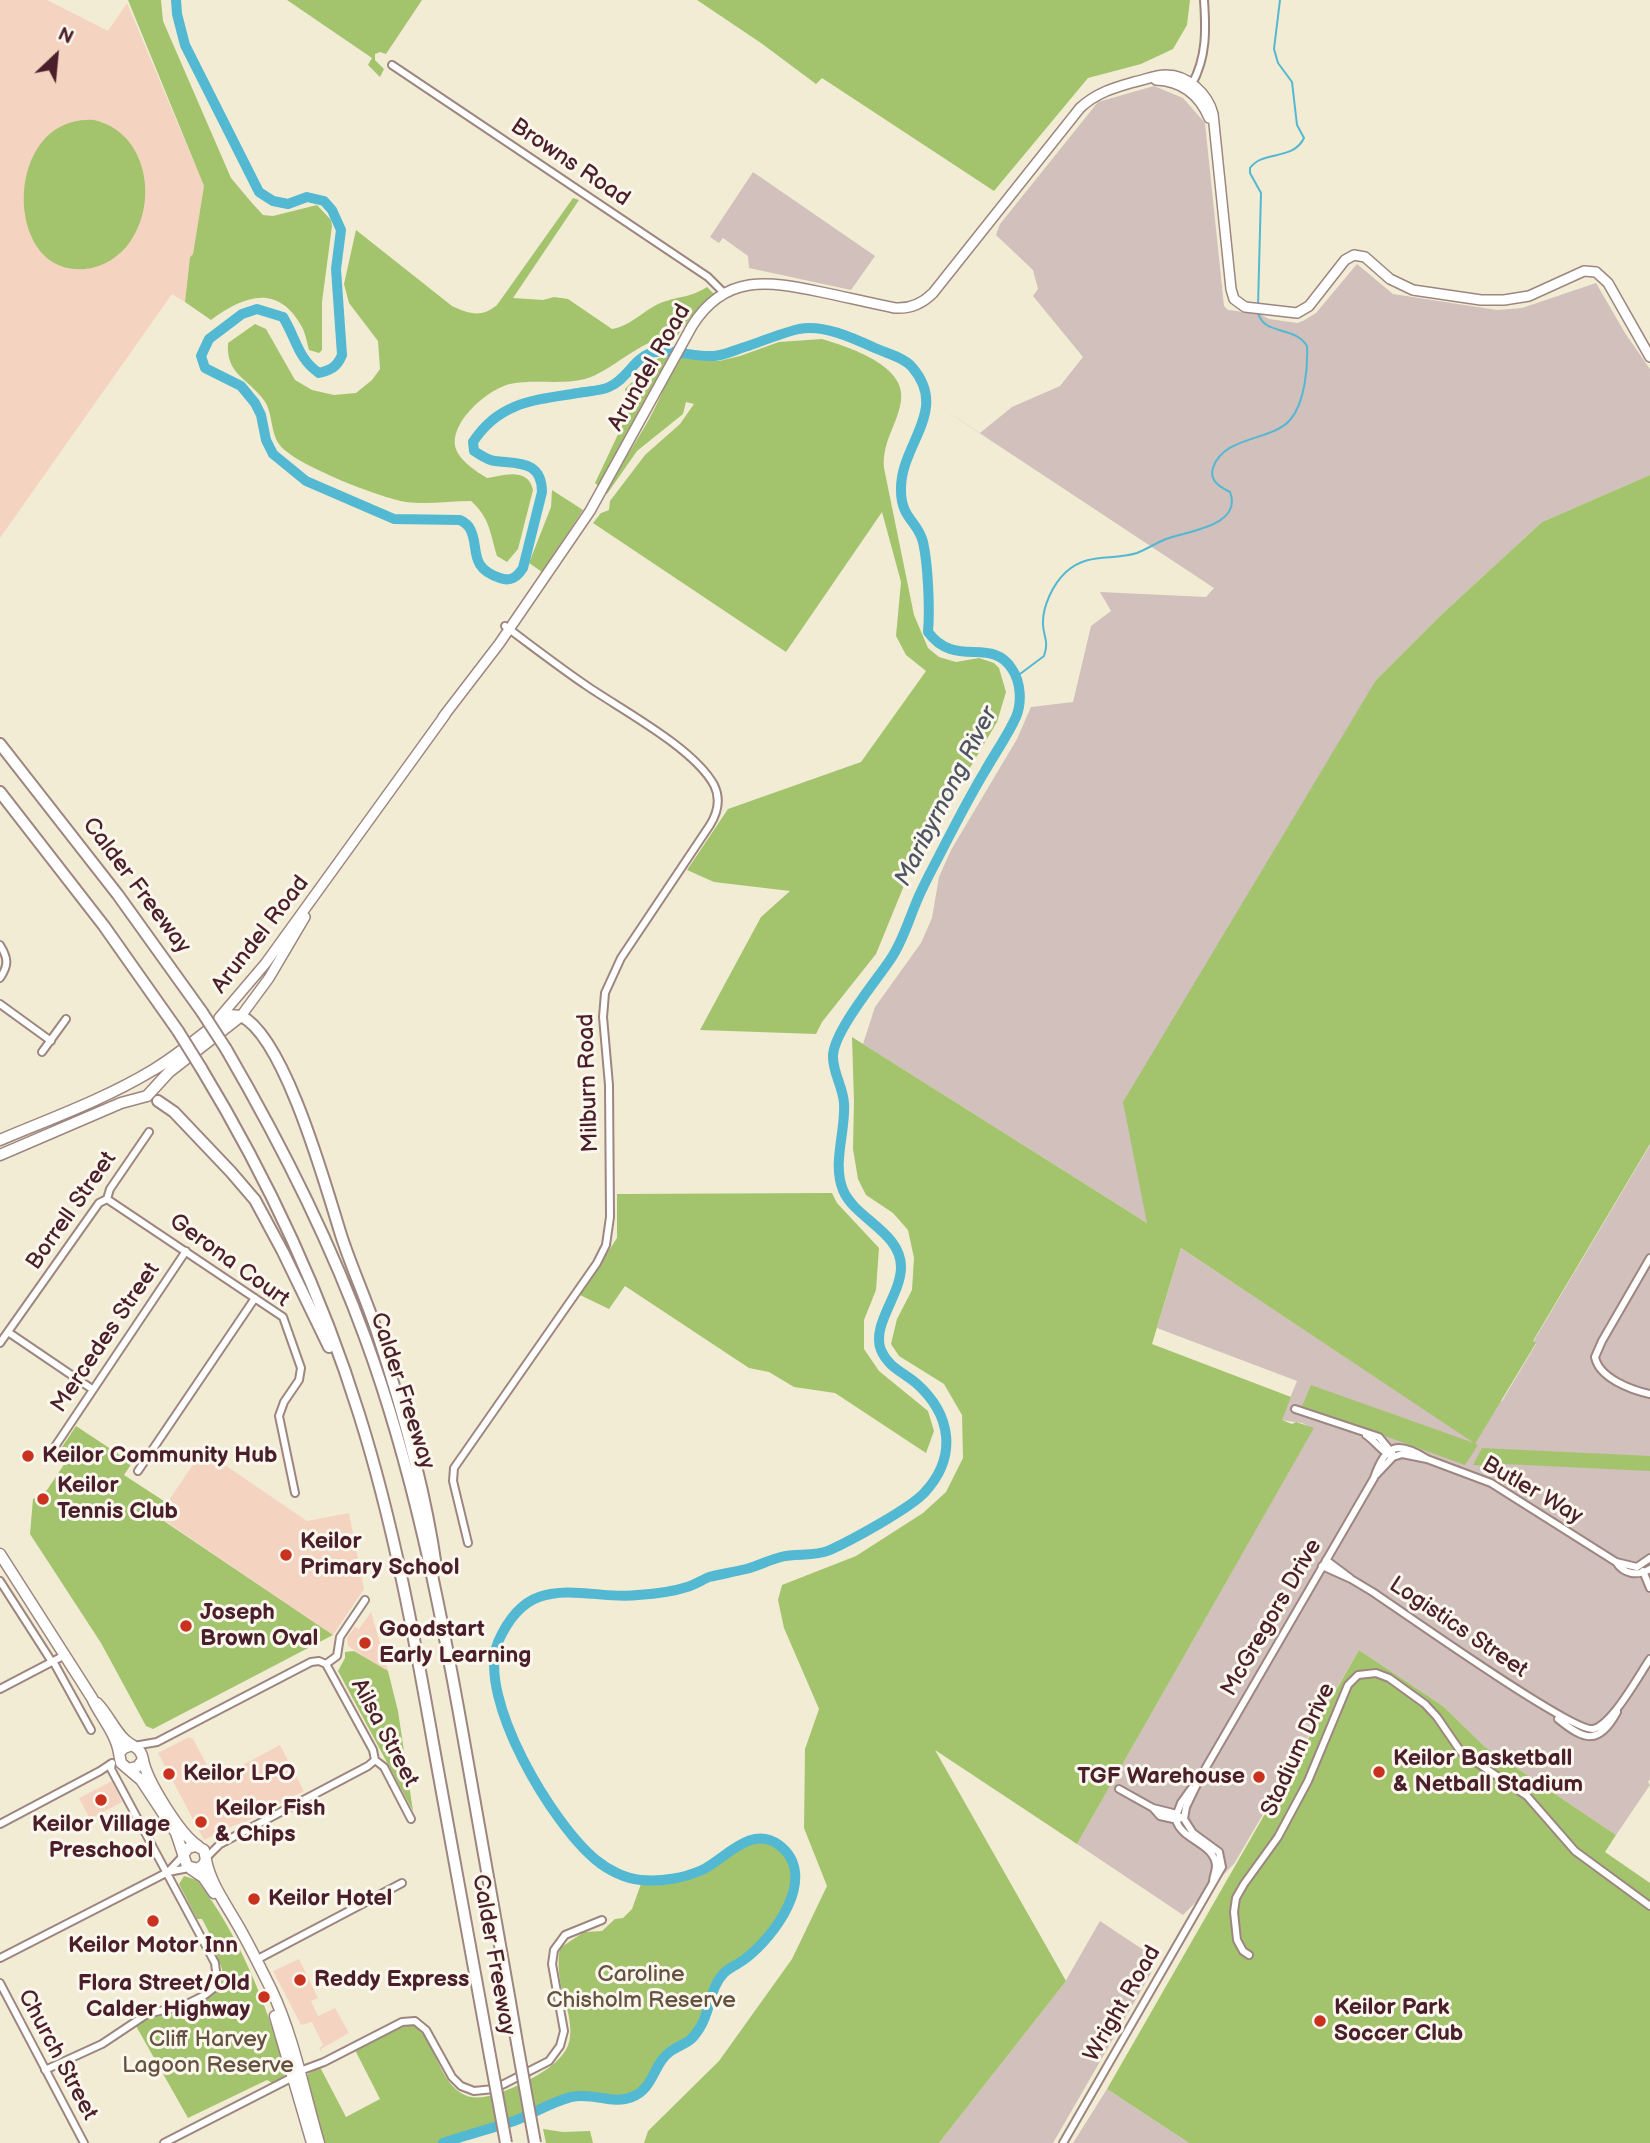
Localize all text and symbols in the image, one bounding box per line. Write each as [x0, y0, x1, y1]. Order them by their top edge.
north arrow [21, 21, 91, 91]
text: N [54, 23, 77, 50]
street label: Browns Road [505, 113, 635, 213]
street label: Arundel Road [603, 300, 697, 436]
water label: Maribyrnong River [889, 703, 1005, 891]
street label: Calder Freeway [76, 813, 196, 959]
street label: Arundel Road [206, 871, 316, 999]
street label: Milburn Road [573, 1013, 605, 1153]
street label: Borrell Street [21, 1146, 123, 1276]
street label: Gerona Court [164, 1208, 294, 1314]
street label: Mercedes Street [46, 1258, 166, 1418]
street label: Calder Freeway [364, 1309, 440, 1473]
place label: Keilor Community Hub [42, 1442, 278, 1470]
marker: Keilor Community Hub [20, 1448, 36, 1464]
street label: Butler Way [1477, 1451, 1587, 1531]
place label: Keilor Tennis Club [57, 1472, 178, 1526]
marker: Keilor Tennis Club [35, 1491, 51, 1507]
place label: Keilor Primary School [300, 1528, 460, 1582]
street label: McGregors Drive [1216, 1534, 1328, 1702]
marker: Keilor Primary School [278, 1547, 294, 1563]
street label: Logistics Street [1384, 1572, 1532, 1684]
place label: Joseph Brown Oval [200, 1599, 318, 1653]
place label: Goodstart Early Learning [379, 1616, 531, 1670]
marker: Joseph Brown Oval [178, 1618, 194, 1634]
marker: Goodstart Early Learning [357, 1635, 373, 1651]
street label: Ailsa Street [344, 1674, 424, 1792]
street label: Stadium Drive [1256, 1679, 1342, 1821]
place label: Keilor Basketball & Netball Stadium [1393, 1745, 1583, 1799]
place label: Keilor LPO [183, 1760, 295, 1788]
place label: TGF Warehouse [1077, 1763, 1245, 1791]
marker: Keilor Basketball & Netball Stadium [1371, 1764, 1387, 1780]
marker: Keilor LPO [161, 1766, 177, 1782]
marker: TGF Warehouse [1251, 1769, 1267, 1785]
marker: Keilor Village Preschool [93, 1792, 109, 1808]
place label: Keilor Fish & Chips [215, 1795, 325, 1849]
place label: Keilor Village Preschool [32, 1811, 170, 1865]
marker: Keilor Fish & Chips [193, 1814, 209, 1830]
street label: Calder Freeway [465, 1872, 521, 2038]
place label: Keilor Hotel [268, 1885, 392, 1913]
marker: Keilor Hotel [246, 1891, 262, 1907]
marker: Keilor Motor Inn [145, 1913, 161, 1929]
place label: Keilor Motor Inn [68, 1932, 238, 1960]
street label: Wright Road [1079, 1941, 1167, 2067]
park label: Caroline Chisholm Reserve [546, 1961, 736, 2015]
place label: Reddy Express [314, 1966, 469, 1994]
place label: Flora Street/Old Calder Highway [78, 1970, 250, 2024]
marker: Reddy Express [292, 1972, 308, 1988]
street label: Church Street [11, 1985, 103, 2125]
marker: Flora Street/Old Calder Highway [256, 1989, 272, 2005]
place label: Keilor Park Soccer Club [1334, 1994, 1463, 2048]
marker: Keilor Park Soccer Club [1312, 2013, 1328, 2029]
park label: Cliff Harvey Lagoon Reserve [122, 2026, 294, 2080]

